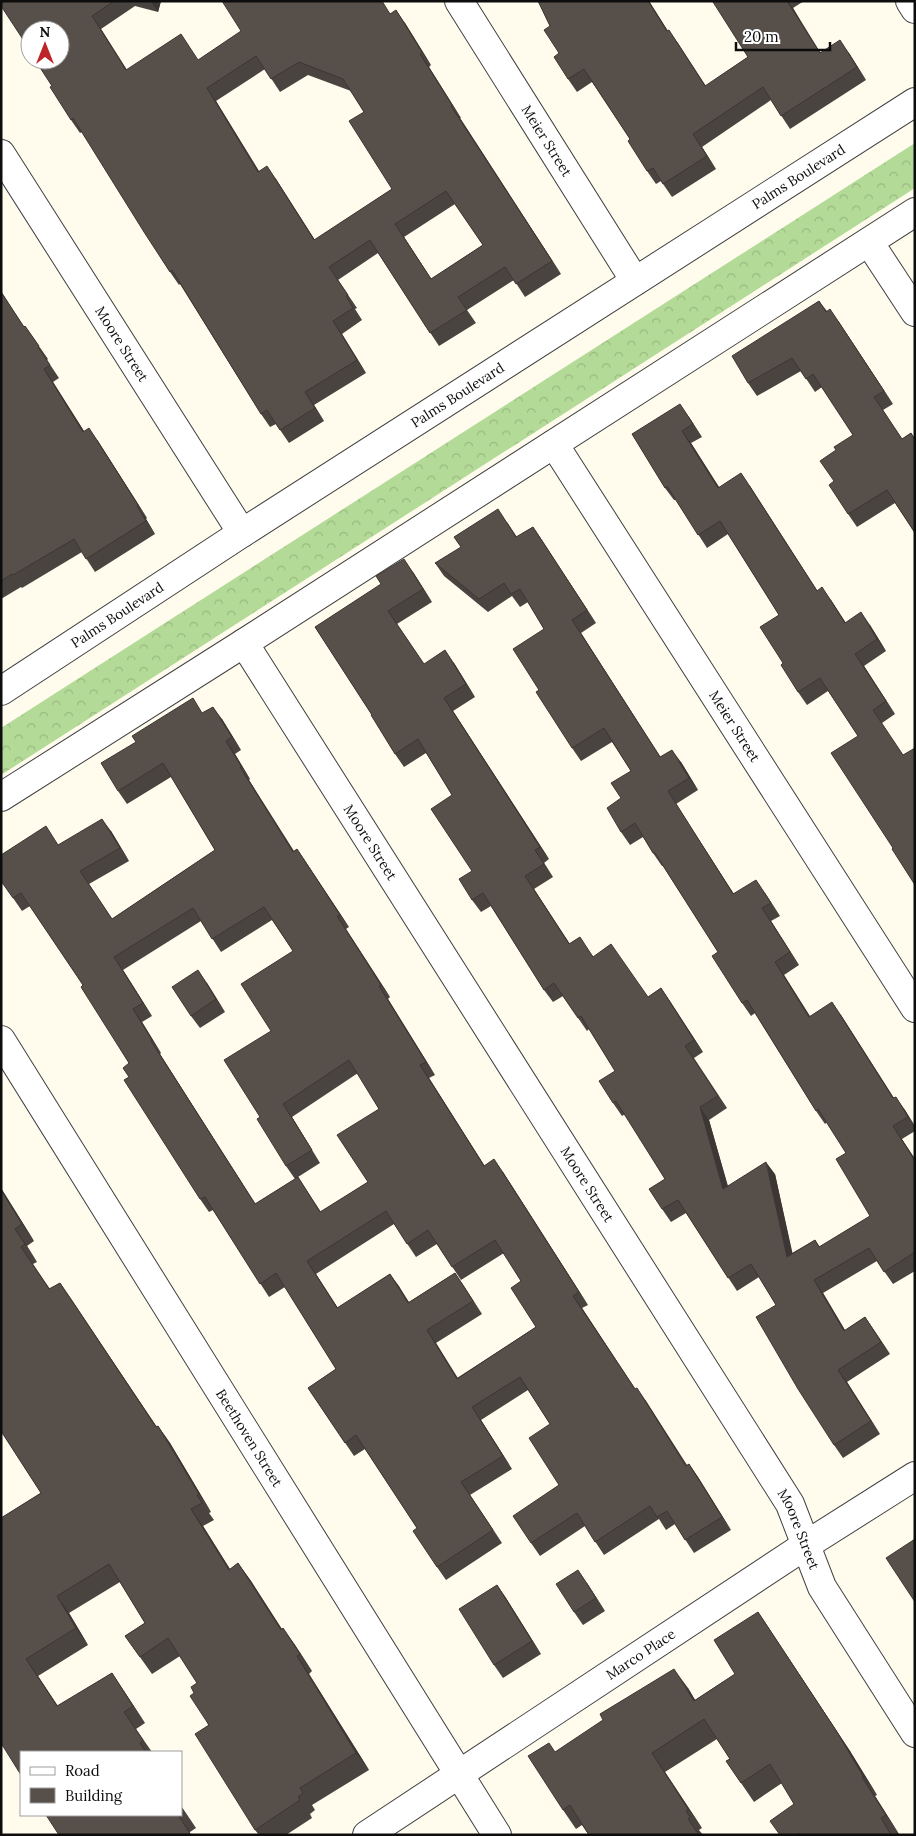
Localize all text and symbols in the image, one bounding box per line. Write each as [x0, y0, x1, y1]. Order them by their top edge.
north arrow [20, 20, 70, 70]
scale bar [736, 20, 830, 52]
text: N [40, 23, 51, 41]
text: 20 m [744, 27, 779, 46]
street label: Meier Street [518, 101, 576, 180]
street label: Palms Boulevard [748, 140, 849, 213]
street label: Moore Street [91, 303, 153, 386]
street label: Palms Boulevard [407, 359, 507, 432]
street label: Palms Boulevard [67, 578, 167, 652]
street label: Meier Street [705, 687, 764, 766]
street label: Moore Street [340, 801, 401, 884]
street label: Moore Street [557, 1143, 618, 1226]
street label: Beethoven Street [212, 1386, 287, 1491]
street label: Moore Street [774, 1485, 824, 1573]
street label: Marco Place [602, 1624, 679, 1684]
legend [20, 1751, 182, 1816]
text: Road [65, 1761, 100, 1780]
text: Building [65, 1786, 123, 1805]

